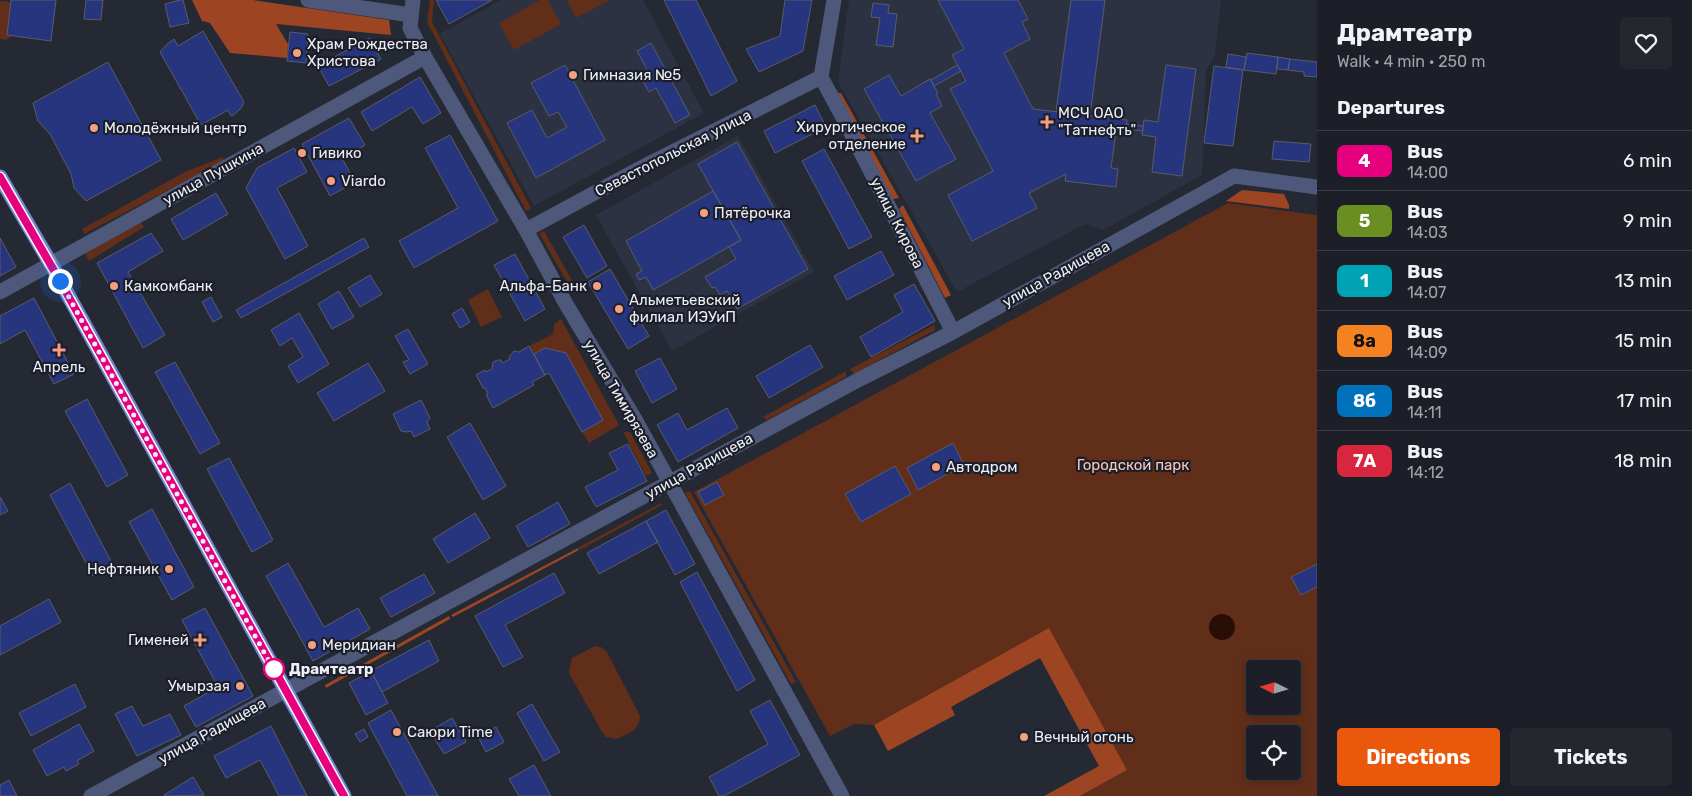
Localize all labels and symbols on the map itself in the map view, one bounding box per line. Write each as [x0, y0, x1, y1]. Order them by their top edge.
place label: Храм Рождества Христова [307, 35, 428, 70]
marker: Храм Рождества Христова [291, 47, 303, 59]
place label: Гимназия №5 [583, 66, 681, 84]
marker: Гимназия №5 [567, 69, 579, 81]
place label: МСЧ ОАО "Татнефть" [1058, 104, 1136, 139]
street label: Севастопольская улица [592, 106, 754, 200]
marker: МСЧ ОАО "Татнефть" [1040, 115, 1054, 129]
place label: Хирургическое отделение [796, 118, 906, 153]
place label: Молодёжный центр [104, 119, 247, 137]
marker: Молодёжный центр [88, 122, 100, 134]
marker: Хирургическое отделение [910, 129, 924, 143]
street label: улица Пушкина [160, 139, 266, 209]
place label: Гивико [312, 144, 362, 162]
marker: Гивико [296, 147, 308, 159]
place label: Viardo [341, 172, 386, 190]
street label: улица Кирова [866, 174, 928, 272]
marker: Viardo [325, 175, 337, 187]
place label: Пятёрочка [714, 204, 791, 222]
marker: Пятёрочка [698, 207, 710, 219]
street label: улица Радищева [999, 237, 1113, 311]
your location [48, 269, 73, 294]
place label: Камкомбанк [124, 277, 213, 295]
place label: Альфа-Банк [499, 277, 587, 295]
marker: Камкомбанк [108, 280, 120, 292]
marker: Альфа-Банк [591, 280, 603, 292]
place label: Альметьевский филиал ИЭУиП [629, 291, 741, 326]
marker: Альметьевский филиал ИЭУиП [613, 303, 625, 315]
street label: улица Тимирязева [580, 337, 662, 461]
marker: Апрель [53, 344, 65, 356]
place label: Апрель [33, 358, 86, 376]
street label: улица Радищева [642, 429, 756, 503]
park label: Городской парк [1077, 456, 1189, 474]
place label: Автодром [946, 458, 1018, 476]
marker: Автодром [930, 461, 942, 473]
place label: Нефтяник [87, 560, 159, 578]
marker: Нефтяник [163, 563, 175, 575]
place label: Гименей [128, 631, 189, 649]
marker: Гименей [193, 633, 207, 647]
place label: Меридиан [322, 636, 396, 654]
marker: Меридиан [306, 639, 318, 651]
marker: Драмтеатр [263, 658, 285, 680]
place label: Драмтеатр [289, 660, 374, 678]
north arrow [1246, 660, 1301, 715]
place label: Умырзая [168, 677, 230, 695]
marker: Умырзая [234, 680, 246, 692]
street label: улица Радищева [155, 694, 269, 768]
place label: Саюри Time [407, 723, 493, 741]
marker: Саюри Time [391, 726, 403, 738]
place label: Вечный огонь [1034, 728, 1134, 746]
marker: Вечный огонь [1018, 731, 1030, 743]

